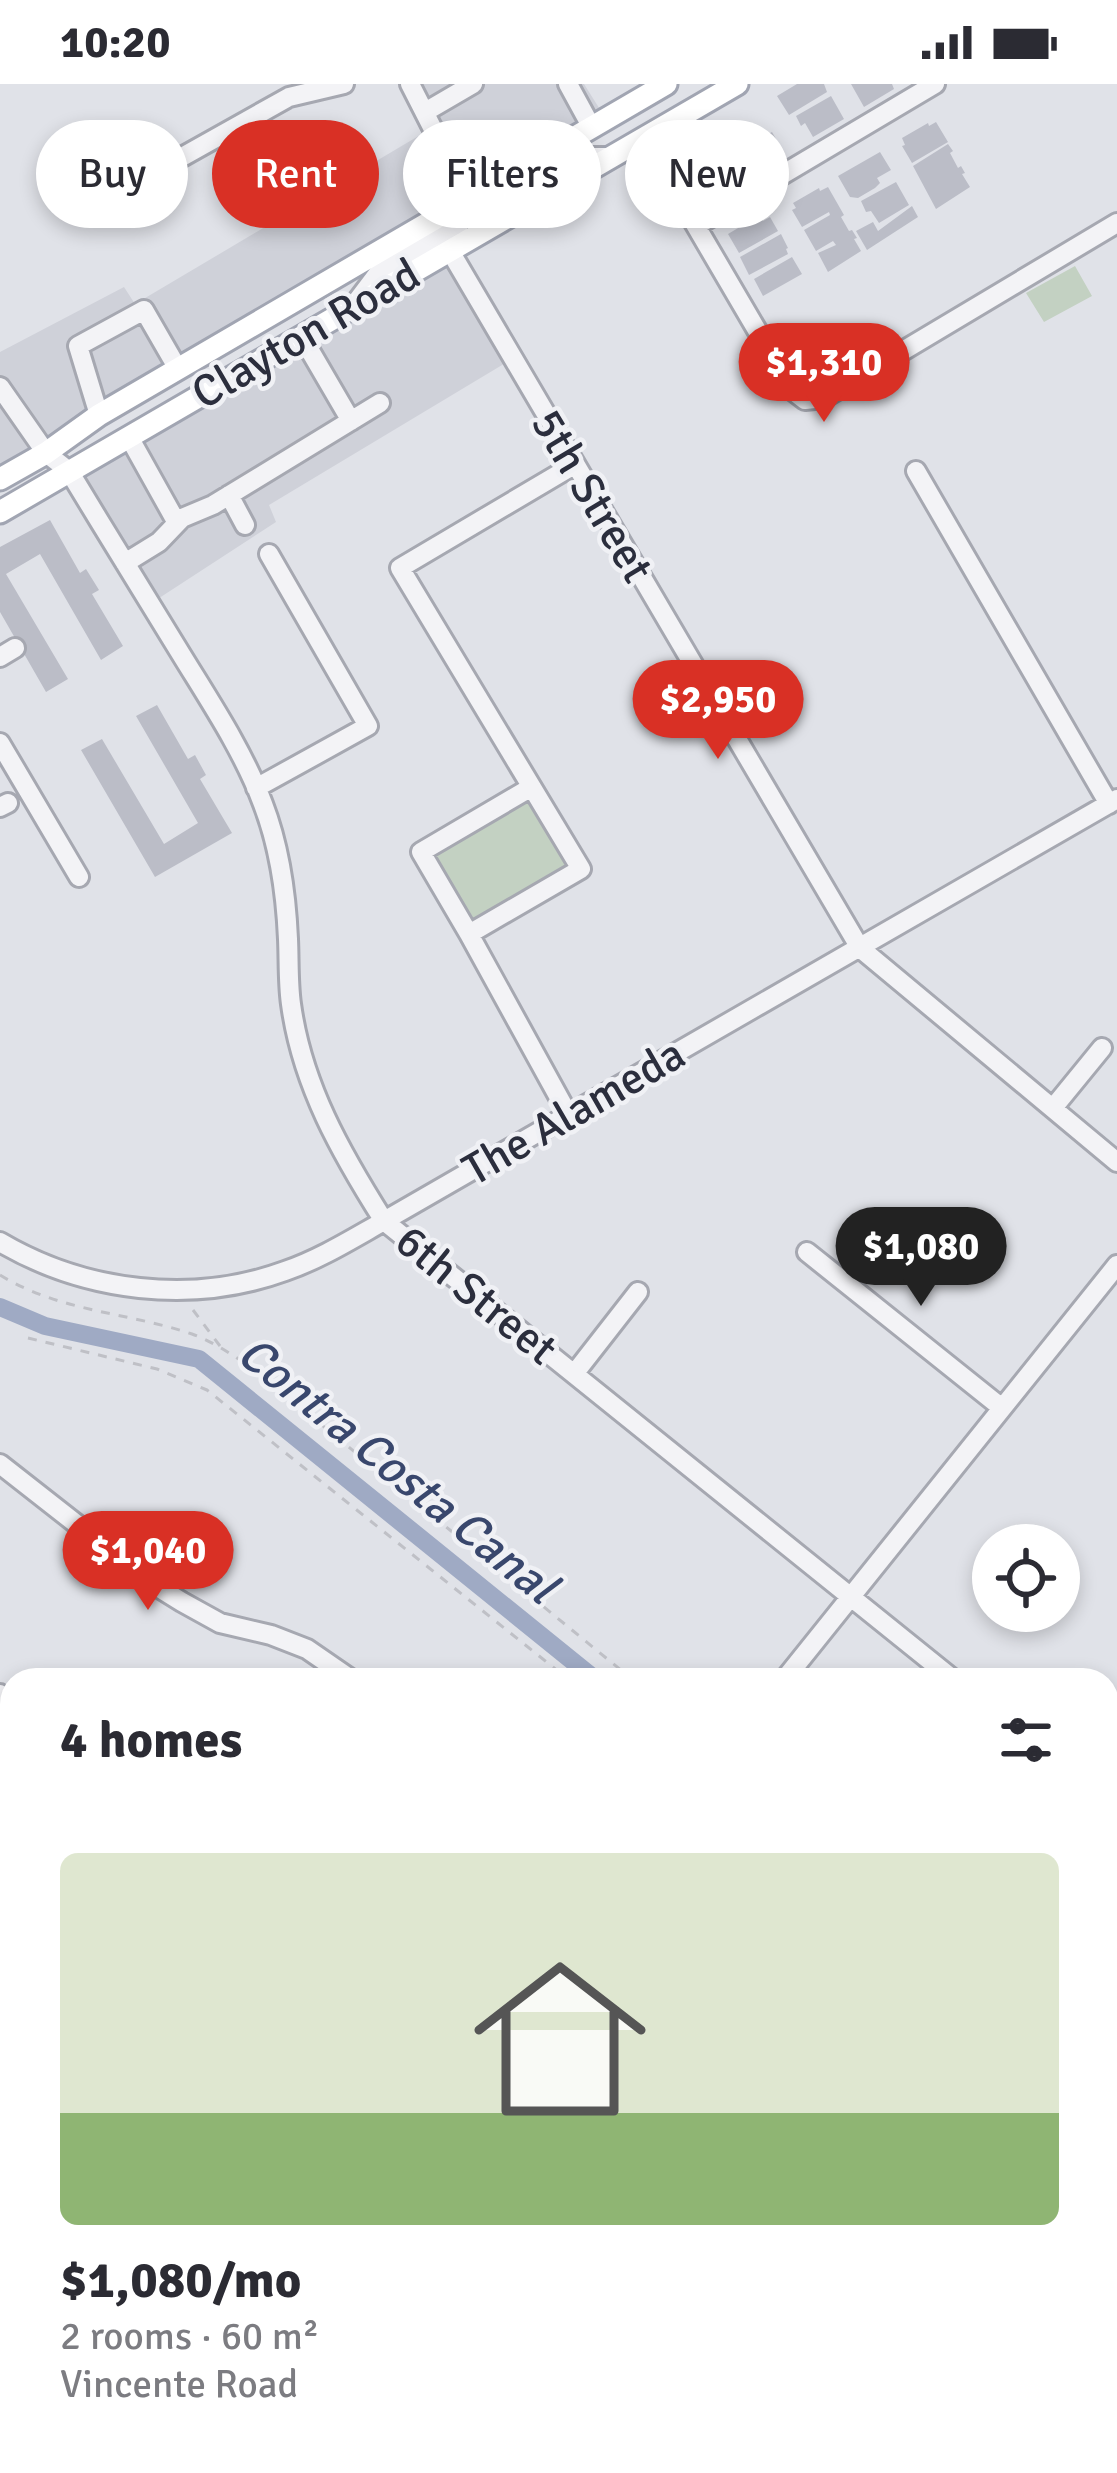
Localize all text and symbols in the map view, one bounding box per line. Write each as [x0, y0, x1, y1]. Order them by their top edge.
text: 10:20 [60, 15, 170, 70]
chip: Buy [36, 120, 188, 228]
chip: Rent [212, 120, 379, 228]
chip: Filters [403, 120, 601, 228]
chip: New [625, 120, 789, 228]
street label: Clayton Road [182, 247, 430, 421]
pin: $1,310 [726, 323, 922, 425]
text: $1,310 [766, 338, 882, 386]
street label: 5th Street [519, 400, 665, 592]
pin: $2,950 [620, 660, 816, 762]
text: $2,950 [660, 675, 776, 723]
street label: The Alameda [453, 1026, 695, 1198]
pin: $1,080 [823, 1207, 1019, 1309]
street label: 6th Street [384, 1213, 568, 1377]
text: $1,080 [863, 1222, 979, 1270]
water label: Contra Costa Canal [226, 1324, 570, 1618]
pin: $1,040 [50, 1511, 246, 1613]
map controls [972, 1524, 1080, 1632]
button: locate [972, 1524, 1080, 1632]
text: $1,040 [90, 1526, 206, 1574]
icon: filters [993, 1707, 1059, 1773]
text: 4 homes [60, 1709, 242, 1772]
icon: home [452, 1931, 668, 2147]
text: $1,080/mo [60, 2249, 301, 2312]
text: 2 rooms · 60 m² [60, 2312, 319, 2360]
text: Vincente Road [60, 2360, 298, 2408]

